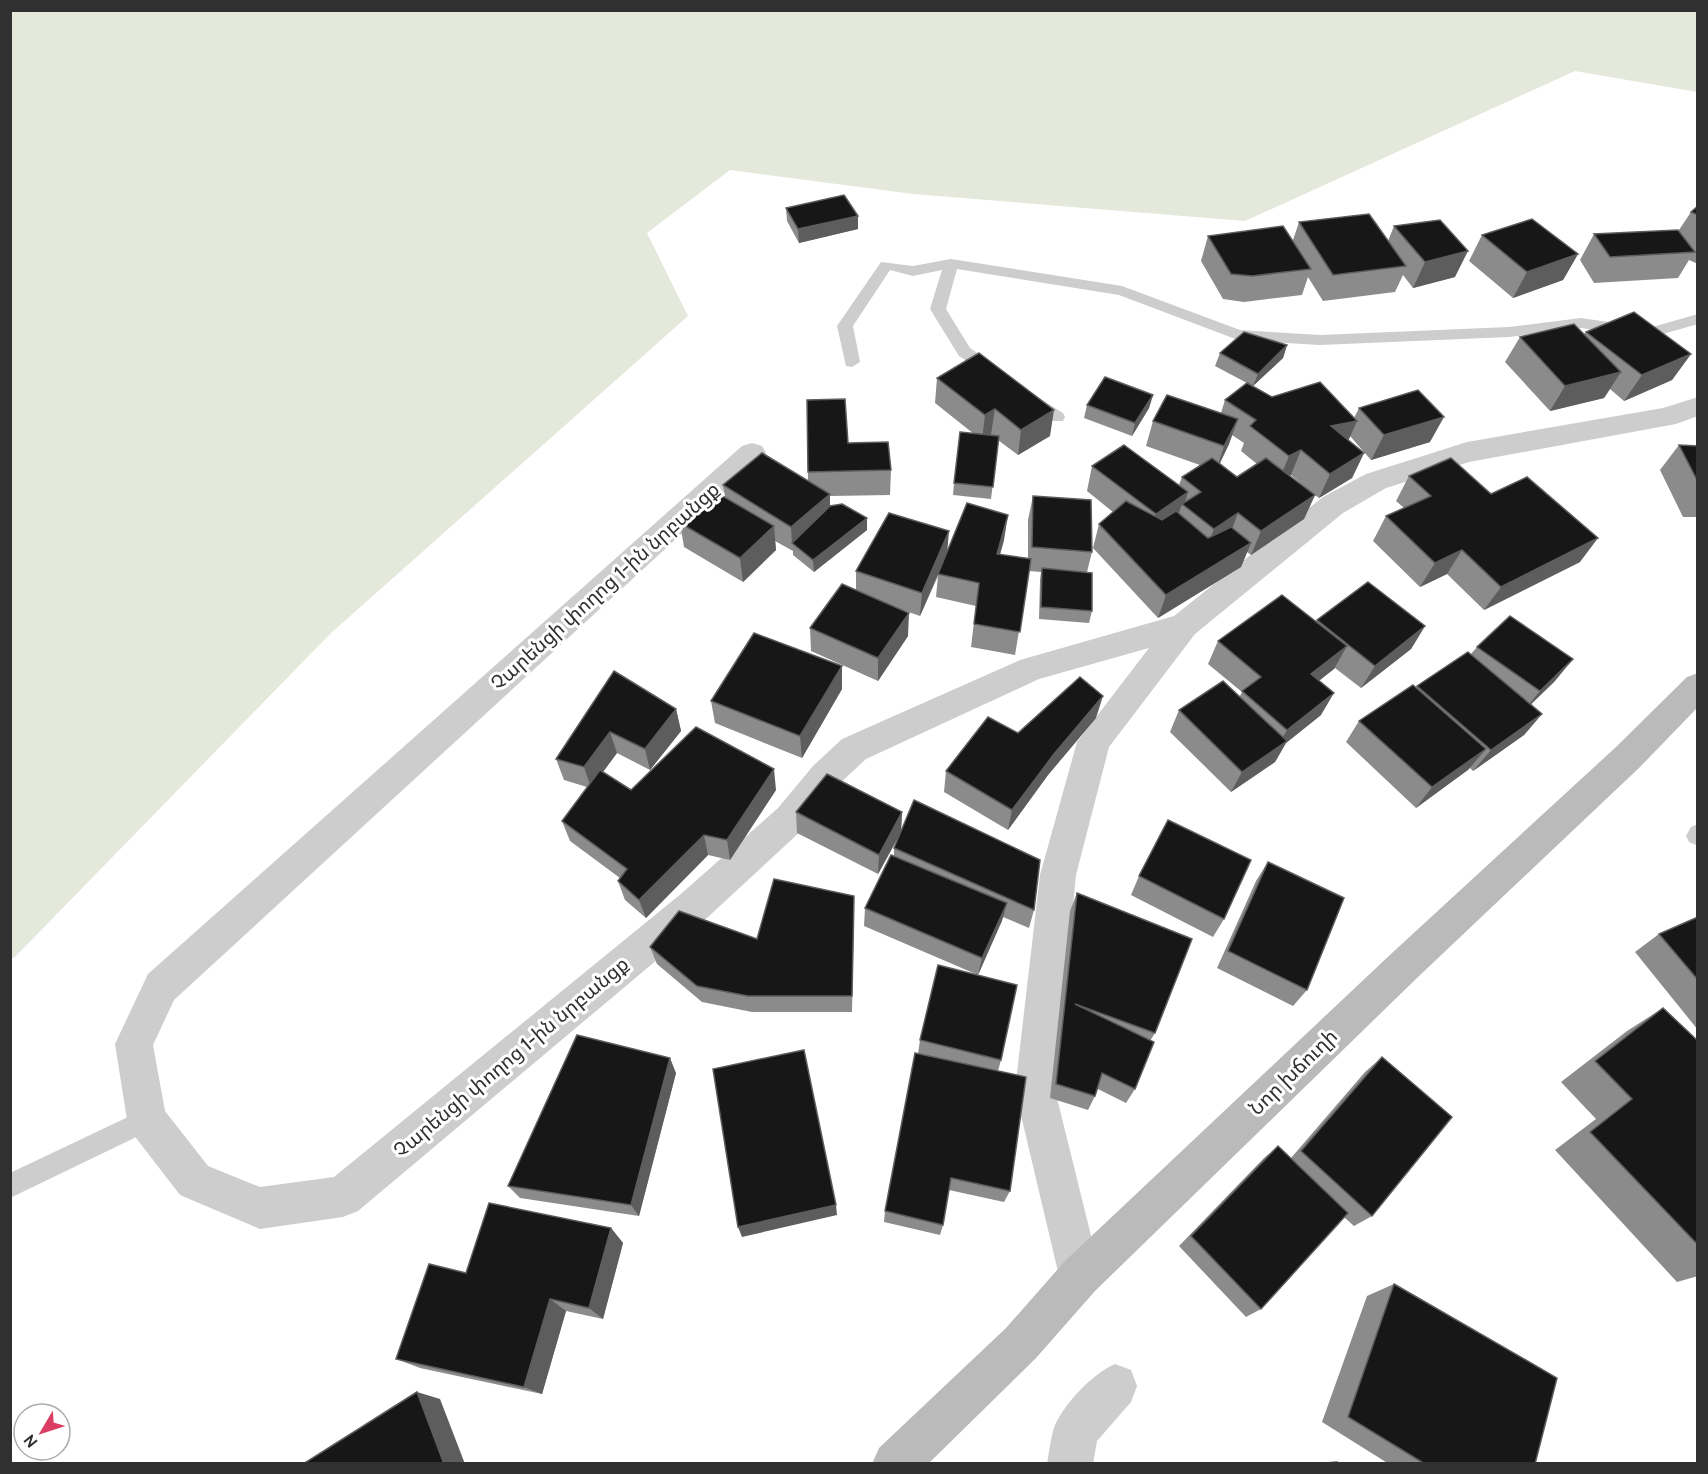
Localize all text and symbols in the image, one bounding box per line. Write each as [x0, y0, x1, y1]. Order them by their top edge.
street label: Չարենցի փողոց 1-ին նրբանցք [486, 477, 724, 695]
street label: Չարենցի փողոց 1-ին նրբանցք [389, 952, 633, 1162]
street label: Նոր խճուղի [1244, 1024, 1342, 1120]
north arrow [12, 1402, 72, 1462]
text: N [20, 1431, 42, 1451]

